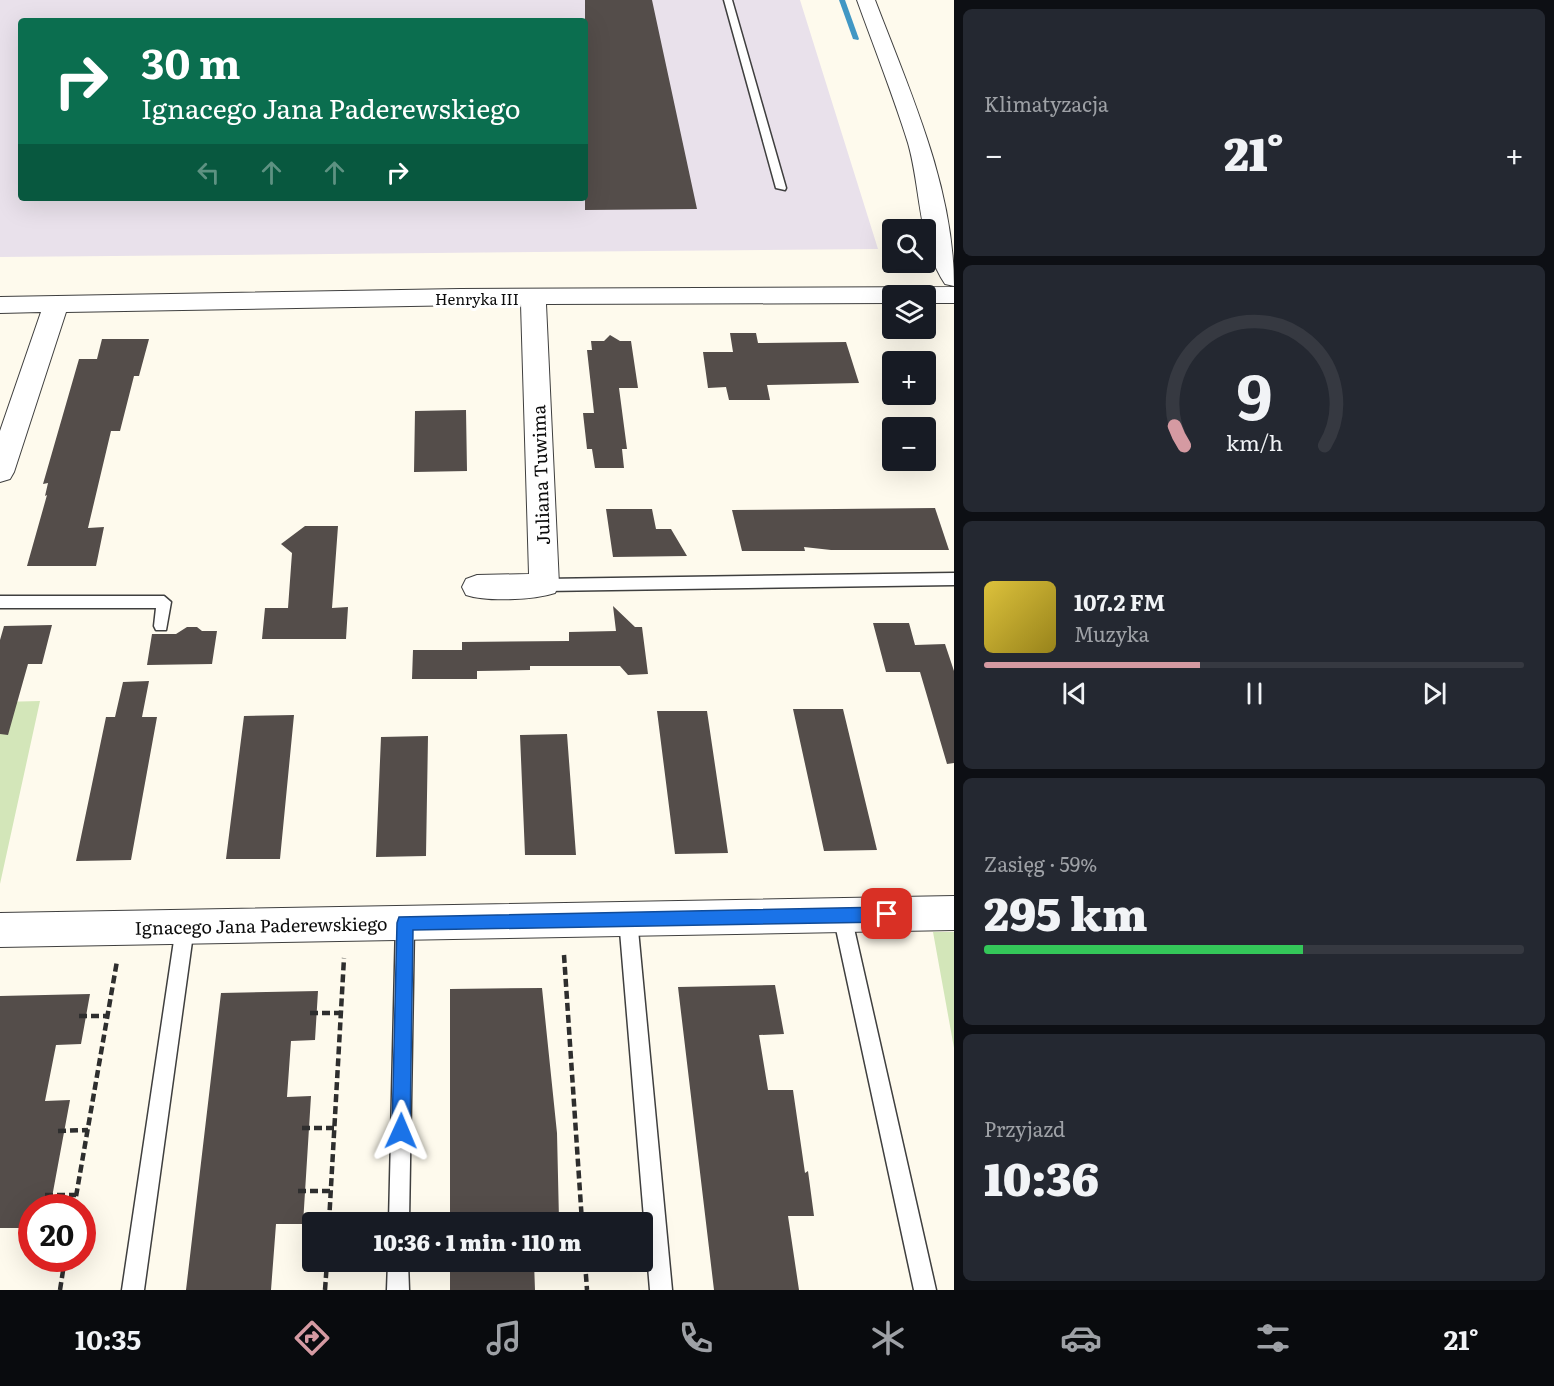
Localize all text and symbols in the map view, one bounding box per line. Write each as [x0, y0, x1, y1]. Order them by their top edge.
text: 30 m [141, 30, 241, 92]
icon: right [42, 42, 120, 120]
text: Ignacego Jana Paderewskiego [141, 87, 521, 127]
text: Klimatyzacja [984, 88, 1109, 118]
text: 21° [1224, 118, 1284, 185]
text: − [984, 128, 1003, 177]
text: + [1505, 128, 1524, 177]
icon: left [192, 156, 225, 189]
icon: ahead [255, 156, 288, 189]
icon: ahead [318, 156, 351, 189]
icon: right [381, 156, 414, 189]
map controls [882, 219, 936, 471]
button: search [882, 219, 936, 273]
button: layers [882, 285, 936, 339]
street label: Henryka III [435, 287, 519, 310]
text: 9 [1236, 347, 1272, 439]
button: + [882, 351, 936, 405]
street label: Juliana Tuwima [524, 404, 556, 546]
button: − [882, 417, 936, 471]
text: km/h [1225, 426, 1283, 458]
text: 107.2 FM [1074, 585, 1165, 618]
text: Muzyka [1074, 618, 1149, 648]
icon: previous [1058, 677, 1091, 710]
icon: pause [1238, 677, 1271, 710]
icon: next [1418, 677, 1451, 710]
text: Zasięg · 59% [984, 848, 1097, 878]
text: 295 km [984, 878, 1148, 945]
pin [861, 888, 912, 939]
icon: arrive [870, 897, 903, 930]
street label: Ignacego Jana Paderewskiego [134, 909, 388, 941]
position arrow [369, 1099, 433, 1163]
text: Przyjazd [984, 1113, 1065, 1143]
text: 10:36 [984, 1143, 1099, 1210]
speed limit sign: 20 [18, 1194, 96, 1272]
text: 10:36 · 1 min · 110 m [374, 1225, 581, 1258]
icon: directions [291, 1317, 333, 1359]
icon: music [483, 1317, 525, 1359]
icon: phone [675, 1317, 717, 1359]
icon: climate [867, 1317, 909, 1359]
icon: car [1060, 1317, 1102, 1359]
icon: filters [1252, 1317, 1294, 1359]
text: 10:35 [75, 1318, 141, 1358]
text: 21° [1444, 1318, 1479, 1358]

